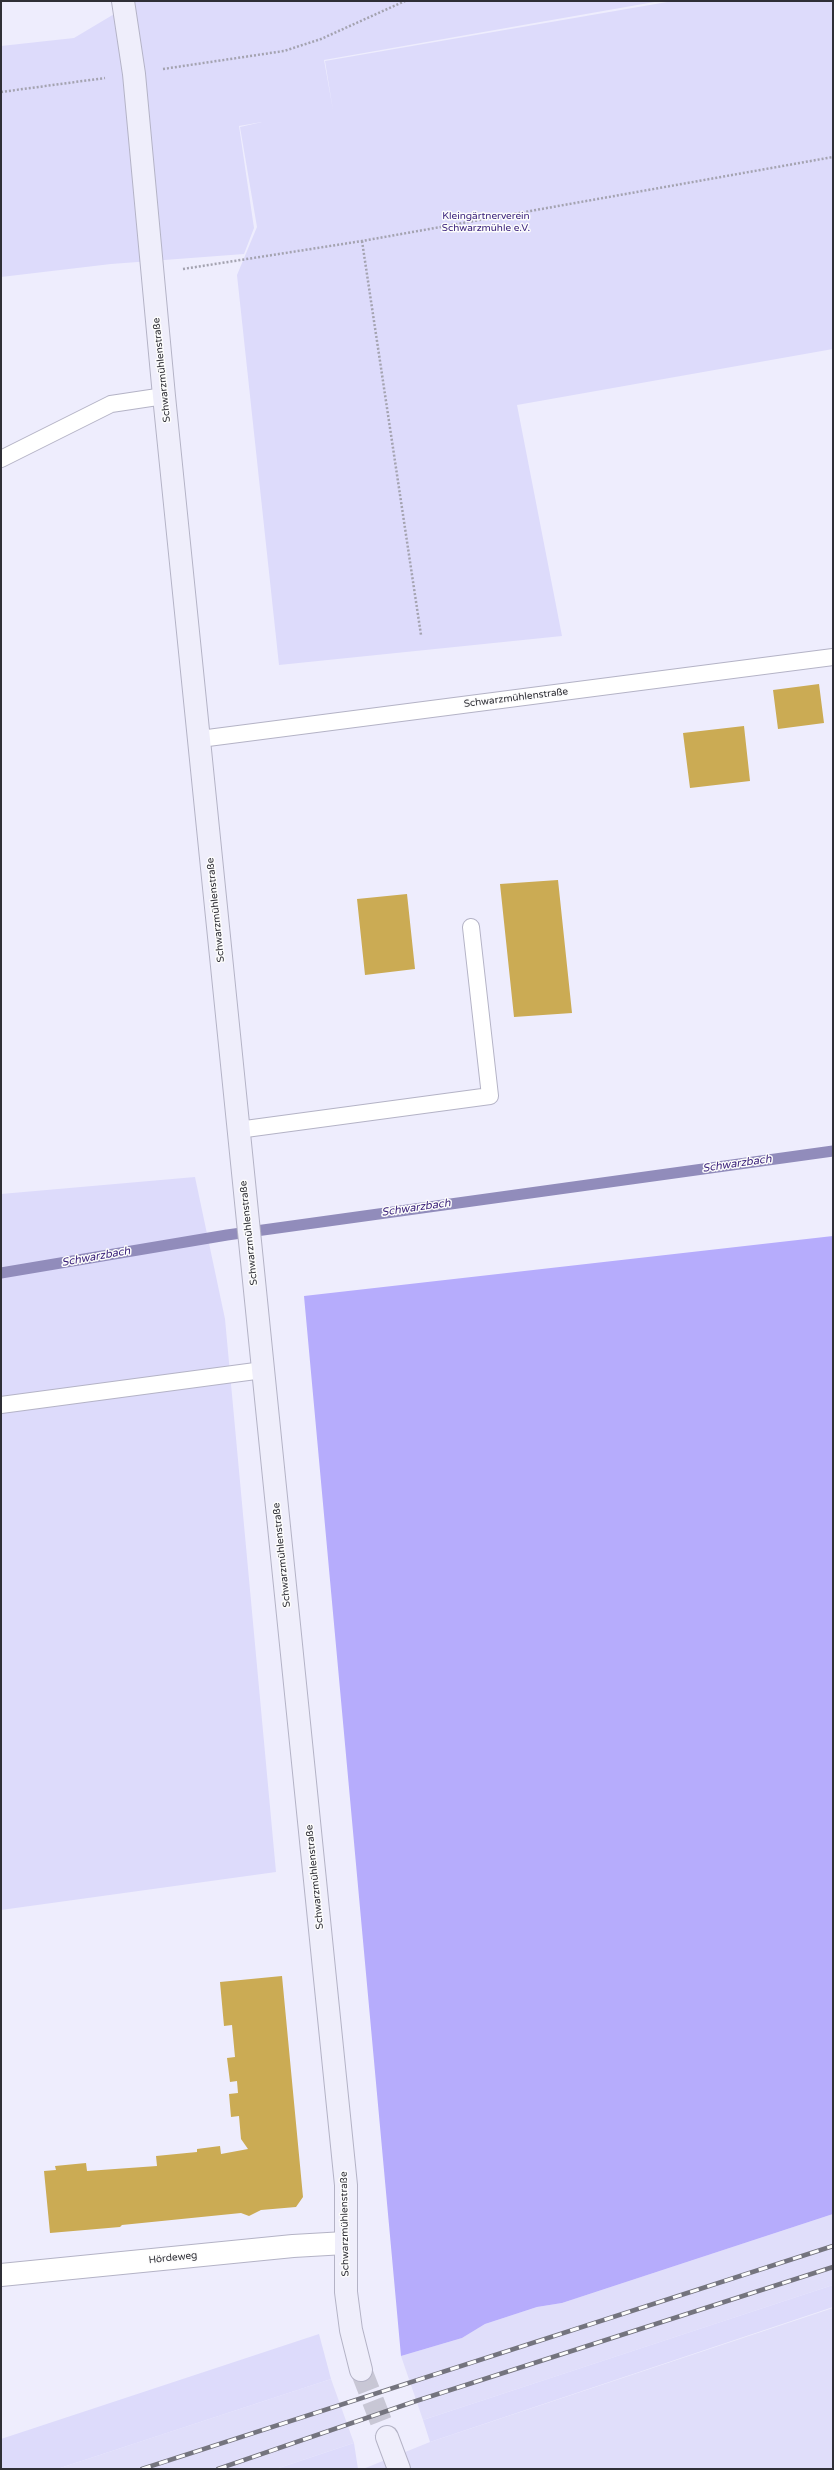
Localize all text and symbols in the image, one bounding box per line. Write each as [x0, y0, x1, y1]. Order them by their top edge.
park label: Kleingärtnerverein Schwarzmühle e.V. [442, 210, 530, 234]
street label: Schwarzmühlenstraße [151, 317, 173, 423]
street label: Schwarzmühlenstraße [463, 686, 569, 710]
street label: Schwarzmühlenstraße [205, 857, 227, 963]
water label: Schwarzbach [702, 1153, 772, 1175]
street label: Schwarzmühlenstraße [238, 1180, 260, 1286]
water label: Schwarzbach [381, 1197, 451, 1219]
water label: Schwarzbach [61, 1244, 131, 1270]
street label: Schwarzmühlenstraße [271, 1502, 293, 1608]
street label: Schwarzmühlenstraße [304, 1824, 326, 1930]
street label: Schwarzmühlenstraße [338, 2171, 352, 2277]
street label: Hördeweg [148, 2249, 198, 2267]

